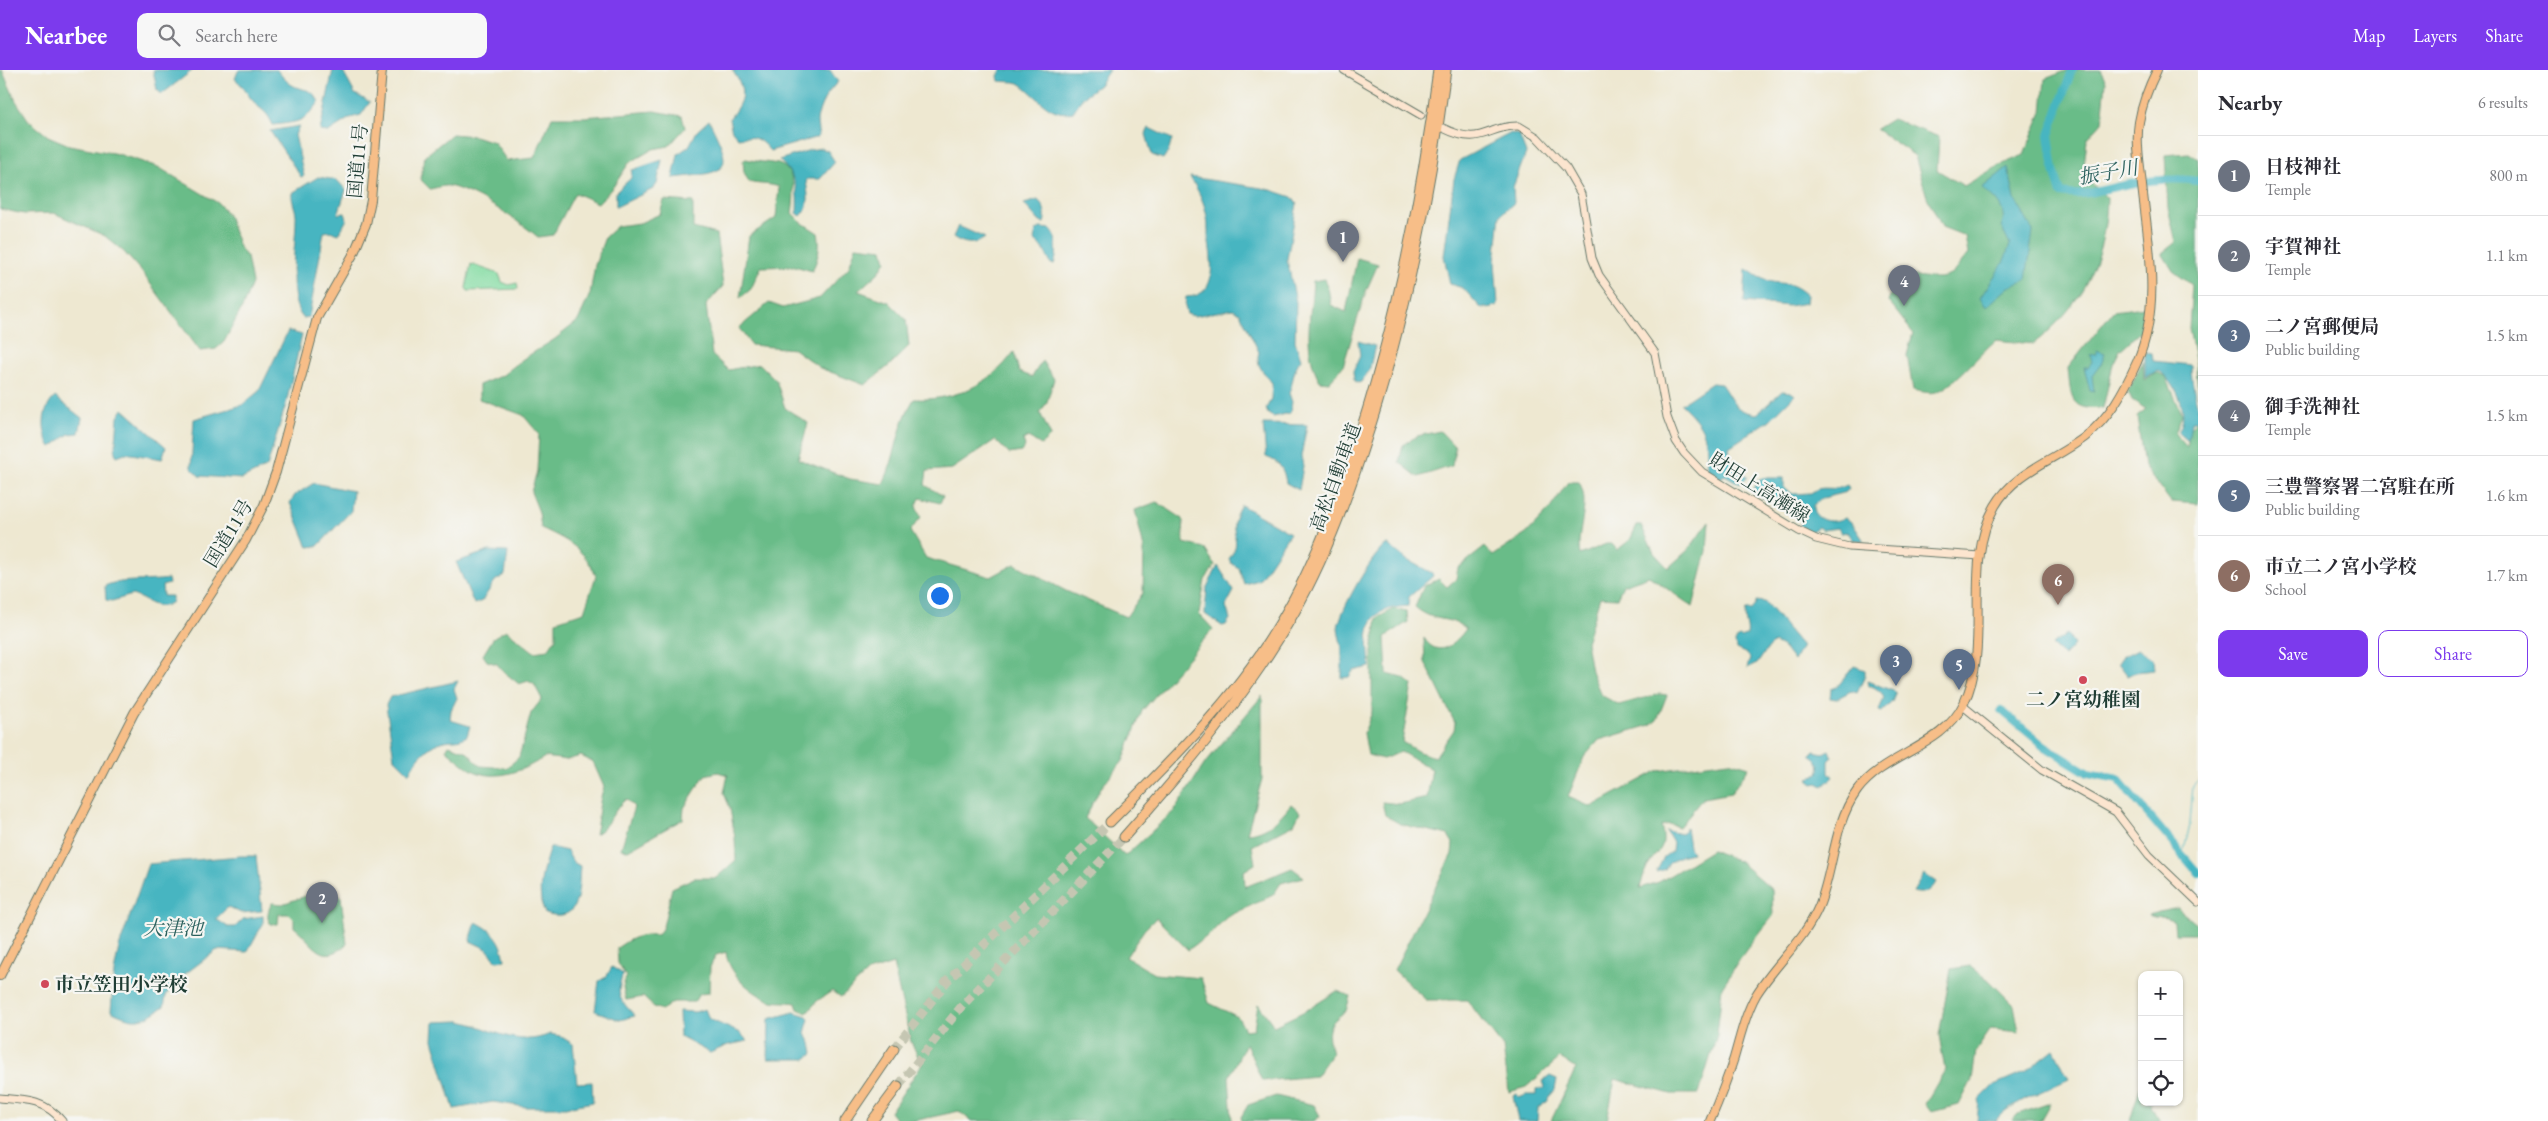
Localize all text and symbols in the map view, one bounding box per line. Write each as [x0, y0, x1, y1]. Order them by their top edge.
search box [137, 13, 487, 58]
text: Nearbee [25, 20, 107, 51]
icon: search [155, 21, 183, 49]
text: Search here [195, 23, 278, 48]
text: Map [2353, 24, 2385, 47]
text: Layers [2413, 24, 2457, 47]
text: Share [2485, 24, 2523, 47]
text: Nearby [2218, 89, 2282, 116]
text: 6 results [2478, 92, 2528, 113]
street label: 国道11号 [342, 122, 373, 200]
water label: 振子川 [2076, 154, 2142, 190]
text: 日枝神社 [2265, 154, 2341, 179]
text: 1 [2230, 165, 2238, 186]
text: 800 m [2489, 165, 2528, 186]
text: Temple [2265, 179, 2311, 200]
pin: 1 [1327, 221, 1359, 262]
text: 宇賀神社 [2265, 234, 2341, 259]
text: 2 [2230, 245, 2238, 266]
text: 1.1 km [2486, 245, 2528, 266]
text: Temple [2265, 259, 2311, 280]
pin: 4 [1888, 265, 1920, 306]
text: 二ノ宮郵便局 [2265, 314, 2379, 339]
text: 3 [2230, 325, 2238, 346]
text: 1.5 km [2486, 325, 2528, 346]
text: Public building [2265, 339, 2360, 360]
text: 御手洗神社 [2265, 394, 2360, 419]
text: 4 [2230, 405, 2238, 426]
text: 1.5 km [2486, 405, 2528, 426]
street label: 高松自動車道 [1304, 419, 1367, 535]
text: Temple [2265, 419, 2311, 440]
street label: 財田上高瀬線 [1705, 447, 1815, 528]
text: 三豊警察署二宮駐在所 [2265, 474, 2455, 499]
text: 5 [2230, 485, 2238, 506]
text: 1.6 km [2486, 485, 2528, 506]
street label: 国道11号 [198, 495, 259, 572]
text: Public building [2265, 499, 2360, 520]
text: 市立二ノ宮小学校 [2265, 554, 2417, 579]
pin: 6 [2042, 564, 2074, 605]
text: 6 [2230, 565, 2238, 586]
text: 1.7 km [2486, 565, 2528, 586]
text: School [2265, 579, 2307, 600]
your location [927, 583, 953, 609]
button: Save [2218, 630, 2368, 677]
button: Share [2378, 630, 2528, 677]
pin: 3 [1880, 645, 1912, 686]
pin: 5 [1943, 649, 1975, 690]
marker: 二ノ宮幼稚園 [2077, 674, 2089, 686]
place label: 二ノ宮幼稚園 [2026, 687, 2140, 712]
pin: 2 [306, 882, 338, 923]
water label: 大津池 [143, 915, 205, 941]
map controls [2138, 971, 2183, 1106]
button: + [2138, 971, 2183, 1016]
place label: 市立笠田小学校 [55, 972, 188, 997]
marker: 市立笠田小学校 [39, 978, 51, 990]
button: − [2138, 1016, 2183, 1061]
button: locate [2138, 1061, 2183, 1106]

